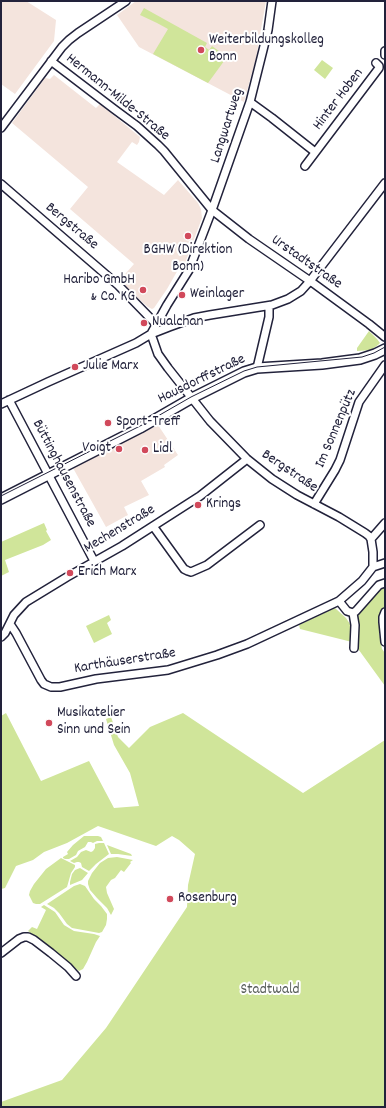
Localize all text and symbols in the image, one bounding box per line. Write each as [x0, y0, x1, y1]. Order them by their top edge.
place label: Weiterbildungskolleg Bonn [209, 32, 324, 67]
marker: Weiterbildungskolleg Bonn [196, 45, 206, 55]
street label: Hermann-Milde-Straße [61, 51, 173, 145]
street label: Hinter Hoben [310, 65, 368, 135]
street label: Langwartweg [207, 86, 249, 166]
street label: Bergstraße [41, 200, 101, 254]
marker: BGHW (Direktion Bonn) [183, 231, 193, 241]
street label: Urstadtstraße [267, 232, 345, 294]
place label: BGHW (Direktion Bonn) [144, 242, 232, 277]
place label: Haribo GmbH & Co. KG [63, 272, 135, 307]
marker: Haribo GmbH & Co. KG [138, 285, 148, 295]
place label: Weinlager [190, 286, 244, 304]
marker: Weinlager [177, 290, 187, 300]
place label: Nualchan [152, 314, 203, 332]
marker: Nualchan [139, 318, 149, 328]
street label: Hausdorffstraße [155, 351, 249, 409]
place label: Julie Marx [83, 358, 138, 376]
marker: Julie Marx [70, 362, 80, 372]
street label: Im Sonnenpütz [312, 387, 362, 471]
place label: Sport-Treff [116, 414, 181, 432]
street label: Büttinghausenstraße [27, 417, 99, 531]
marker: Sport-Treff [103, 418, 113, 428]
place label: Voigt [82, 440, 111, 458]
place label: Lidl [153, 441, 172, 459]
marker: Voigt [114, 444, 124, 454]
marker: Lidl [140, 445, 150, 455]
street label: Bergstraße [257, 447, 321, 497]
place label: Krings [206, 496, 241, 514]
marker: Krings [193, 500, 203, 510]
street label: Mechenstraße [81, 502, 159, 558]
place label: Erich Marx [78, 564, 136, 582]
marker: Erich Marx [65, 568, 75, 578]
street label: Karthäuserstraße [73, 645, 177, 679]
place label: Musikatelier Sinn und Sein [57, 705, 130, 740]
marker: Musikatelier Sinn und Sein [44, 718, 54, 728]
place label: Rosenburg [178, 890, 237, 908]
marker: Rosenburg [165, 894, 175, 904]
park label: Stadtwald [240, 982, 300, 1000]

